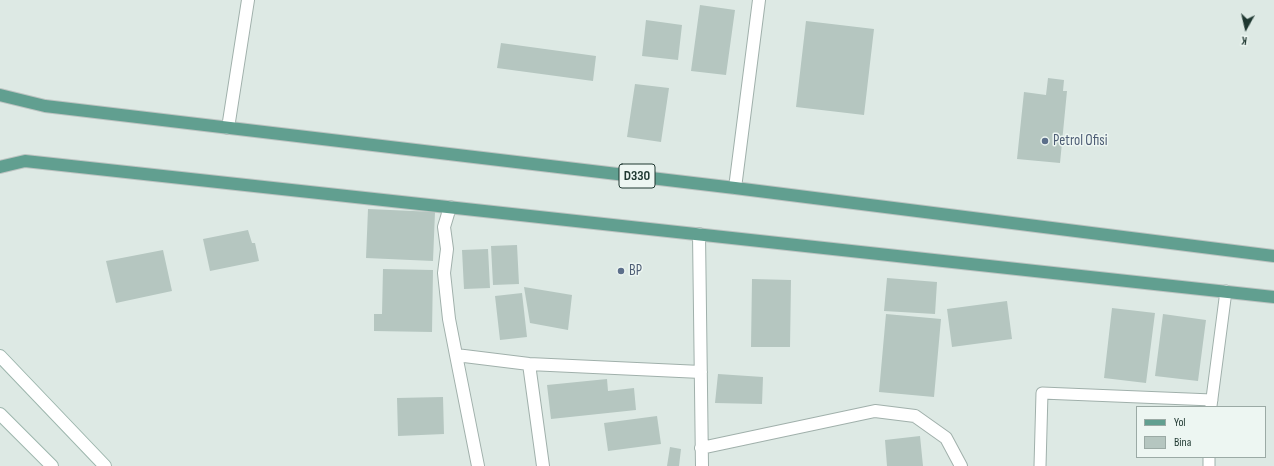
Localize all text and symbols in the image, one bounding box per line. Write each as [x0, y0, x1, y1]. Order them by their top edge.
north arrow [1226, 8, 1266, 48]
text: K [1241, 34, 1248, 47]
place label: Petrol Ofisi [1053, 132, 1107, 150]
marker: Petrol Ofisi [1040, 136, 1050, 146]
road number: D330 [619, 164, 655, 188]
place label: BP [629, 262, 642, 280]
marker: BP [616, 266, 626, 276]
legend [1136, 406, 1266, 458]
text: Yol [1174, 415, 1186, 430]
text: Bina [1174, 435, 1191, 450]

